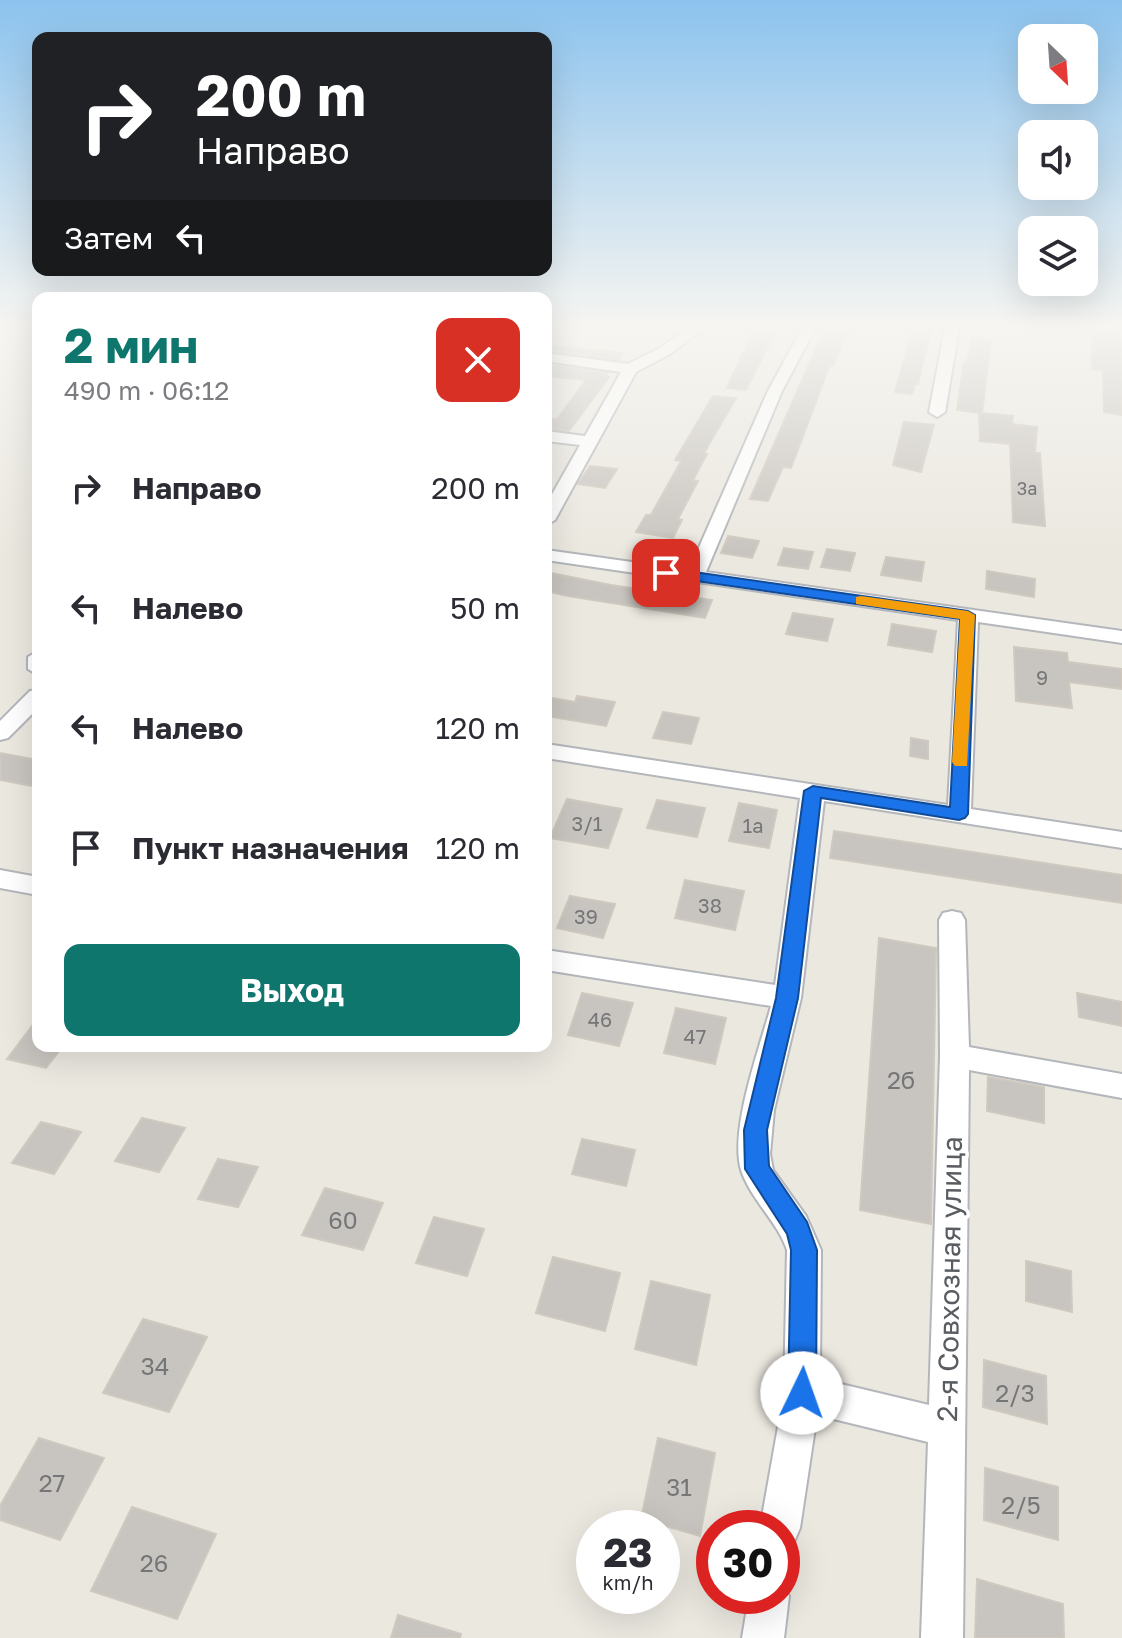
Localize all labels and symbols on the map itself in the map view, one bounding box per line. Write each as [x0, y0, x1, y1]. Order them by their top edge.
north arrow [1018, 24, 1098, 104]
house number: 3а [1017, 477, 1037, 499]
pin [632, 539, 700, 607]
house number: 9 [1036, 665, 1048, 689]
house number: 3/1 [572, 811, 603, 835]
house number: 1а [743, 813, 764, 837]
house number: 38 [698, 893, 722, 917]
house number: 39 [574, 904, 598, 928]
house number: 46 [588, 1007, 612, 1031]
house number: 47 [684, 1024, 706, 1048]
house number: 2б [887, 1065, 915, 1094]
street label: 2-я Совхозная улица [930, 1136, 968, 1422]
house number: 60 [328, 1205, 358, 1234]
house number: 34 [141, 1351, 169, 1380]
position arrow [760, 1351, 844, 1435]
house number: 2/3 [995, 1378, 1035, 1407]
house number: 27 [39, 1468, 65, 1497]
house number: 31 [666, 1472, 692, 1501]
house number: 2/5 [1001, 1490, 1041, 1519]
speed limit sign: 30 [696, 1510, 800, 1614]
house number: 26 [140, 1548, 168, 1577]

